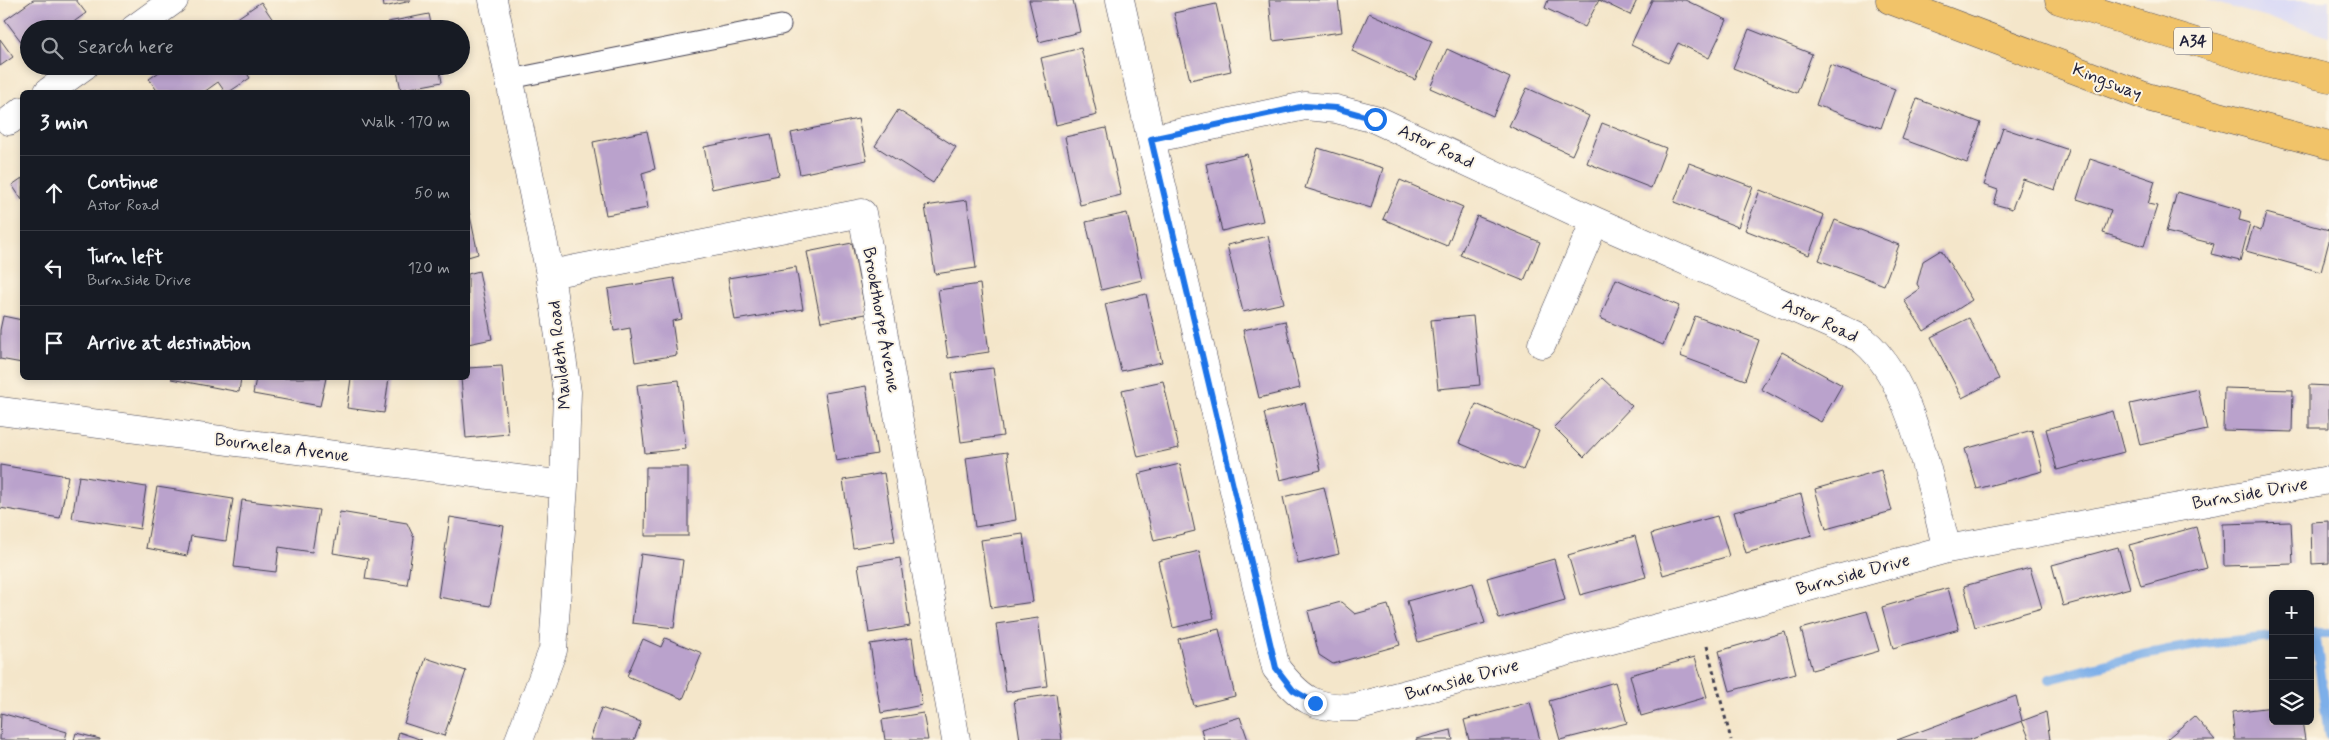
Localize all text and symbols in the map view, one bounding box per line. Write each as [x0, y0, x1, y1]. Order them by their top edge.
search box [20, 20, 470, 75]
road number: A34 [2174, 27, 2212, 54]
icon: search [38, 34, 66, 62]
text: Search here [78, 35, 174, 60]
street label: Kingsway [2068, 58, 2145, 107]
route start [1364, 108, 1387, 131]
text: 3 min [40, 109, 88, 137]
text: Walk · 170 m [361, 112, 450, 133]
street label: Astor Road [1394, 119, 1478, 175]
text: Continue [87, 170, 158, 195]
icon: ahead [40, 179, 68, 207]
text: 50 m [414, 183, 450, 204]
text: Astor Road [87, 195, 159, 216]
text: Turn left [87, 245, 163, 270]
street label: Brookthorpe Avenue [856, 245, 906, 395]
icon: left [40, 254, 68, 282]
text: 120 m [408, 258, 450, 279]
text: Burnside Drive [87, 270, 191, 291]
street label: Astor Road [1778, 293, 1862, 349]
street label: Mauldeth Road [542, 299, 578, 411]
icon: arrive [40, 329, 68, 357]
text: Arrive at destination [87, 331, 251, 356]
street label: Bournelea Avenue [213, 428, 351, 468]
street label: Burnside Drive [2190, 472, 2310, 516]
street label: Burnside Drive [1793, 548, 1913, 602]
map controls [2269, 590, 2314, 725]
button: + [2269, 590, 2314, 635]
button: − [2269, 635, 2314, 680]
street label: Burnside Drive [1402, 653, 1522, 707]
button: layers [2269, 680, 2314, 725]
route end [1304, 692, 1327, 715]

